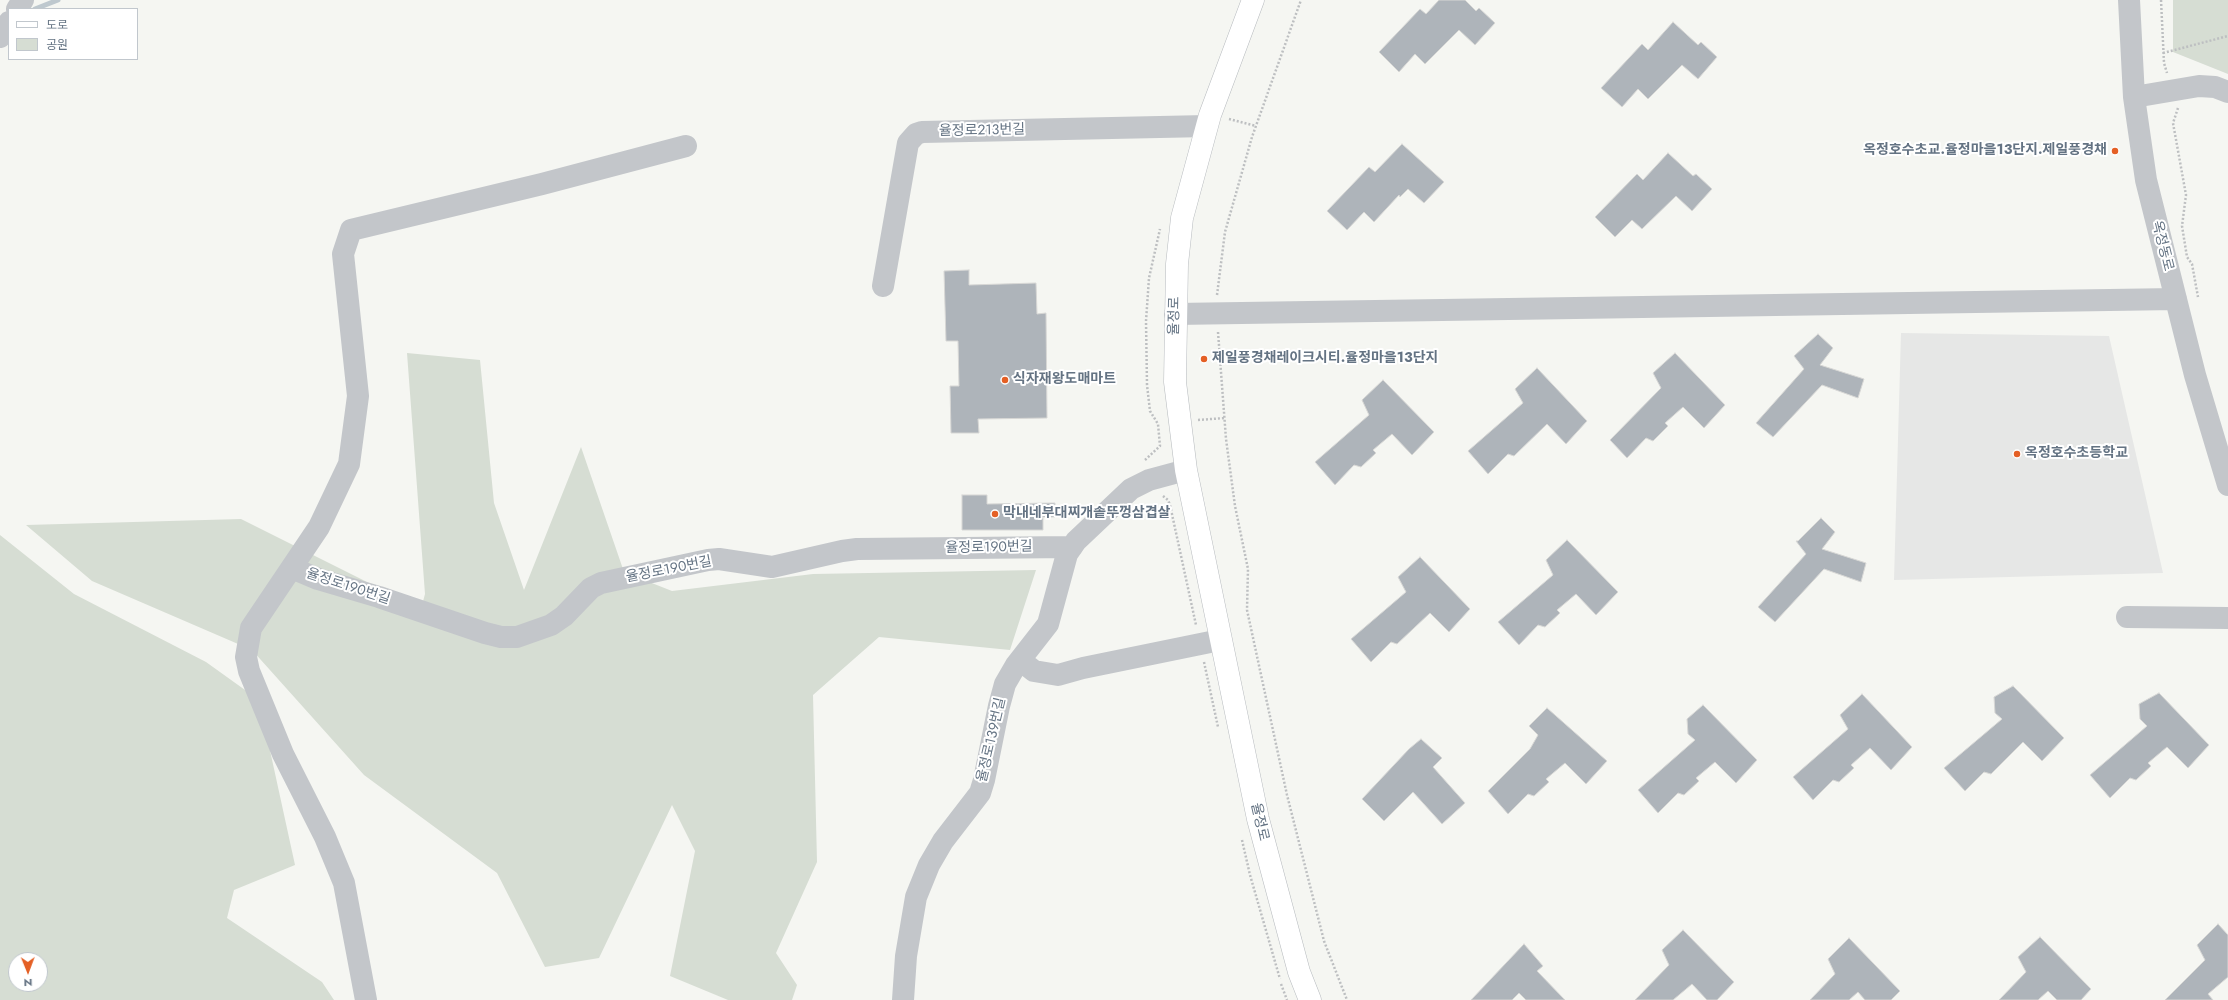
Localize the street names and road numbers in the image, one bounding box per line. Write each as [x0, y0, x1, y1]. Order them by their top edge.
street label: 율정로213번길 [939, 122, 1025, 140]
street label: 옥정동로 [2148, 219, 2176, 273]
street label: 율정로 [1166, 297, 1184, 335]
street label: 율정로190번길 [945, 539, 1033, 557]
street label: 율정로190번길 [625, 553, 713, 587]
street label: 율정로190번길 [304, 566, 392, 608]
street label: 율정로139번길 [974, 696, 1010, 784]
street label: 율정로 [1246, 801, 1272, 843]

